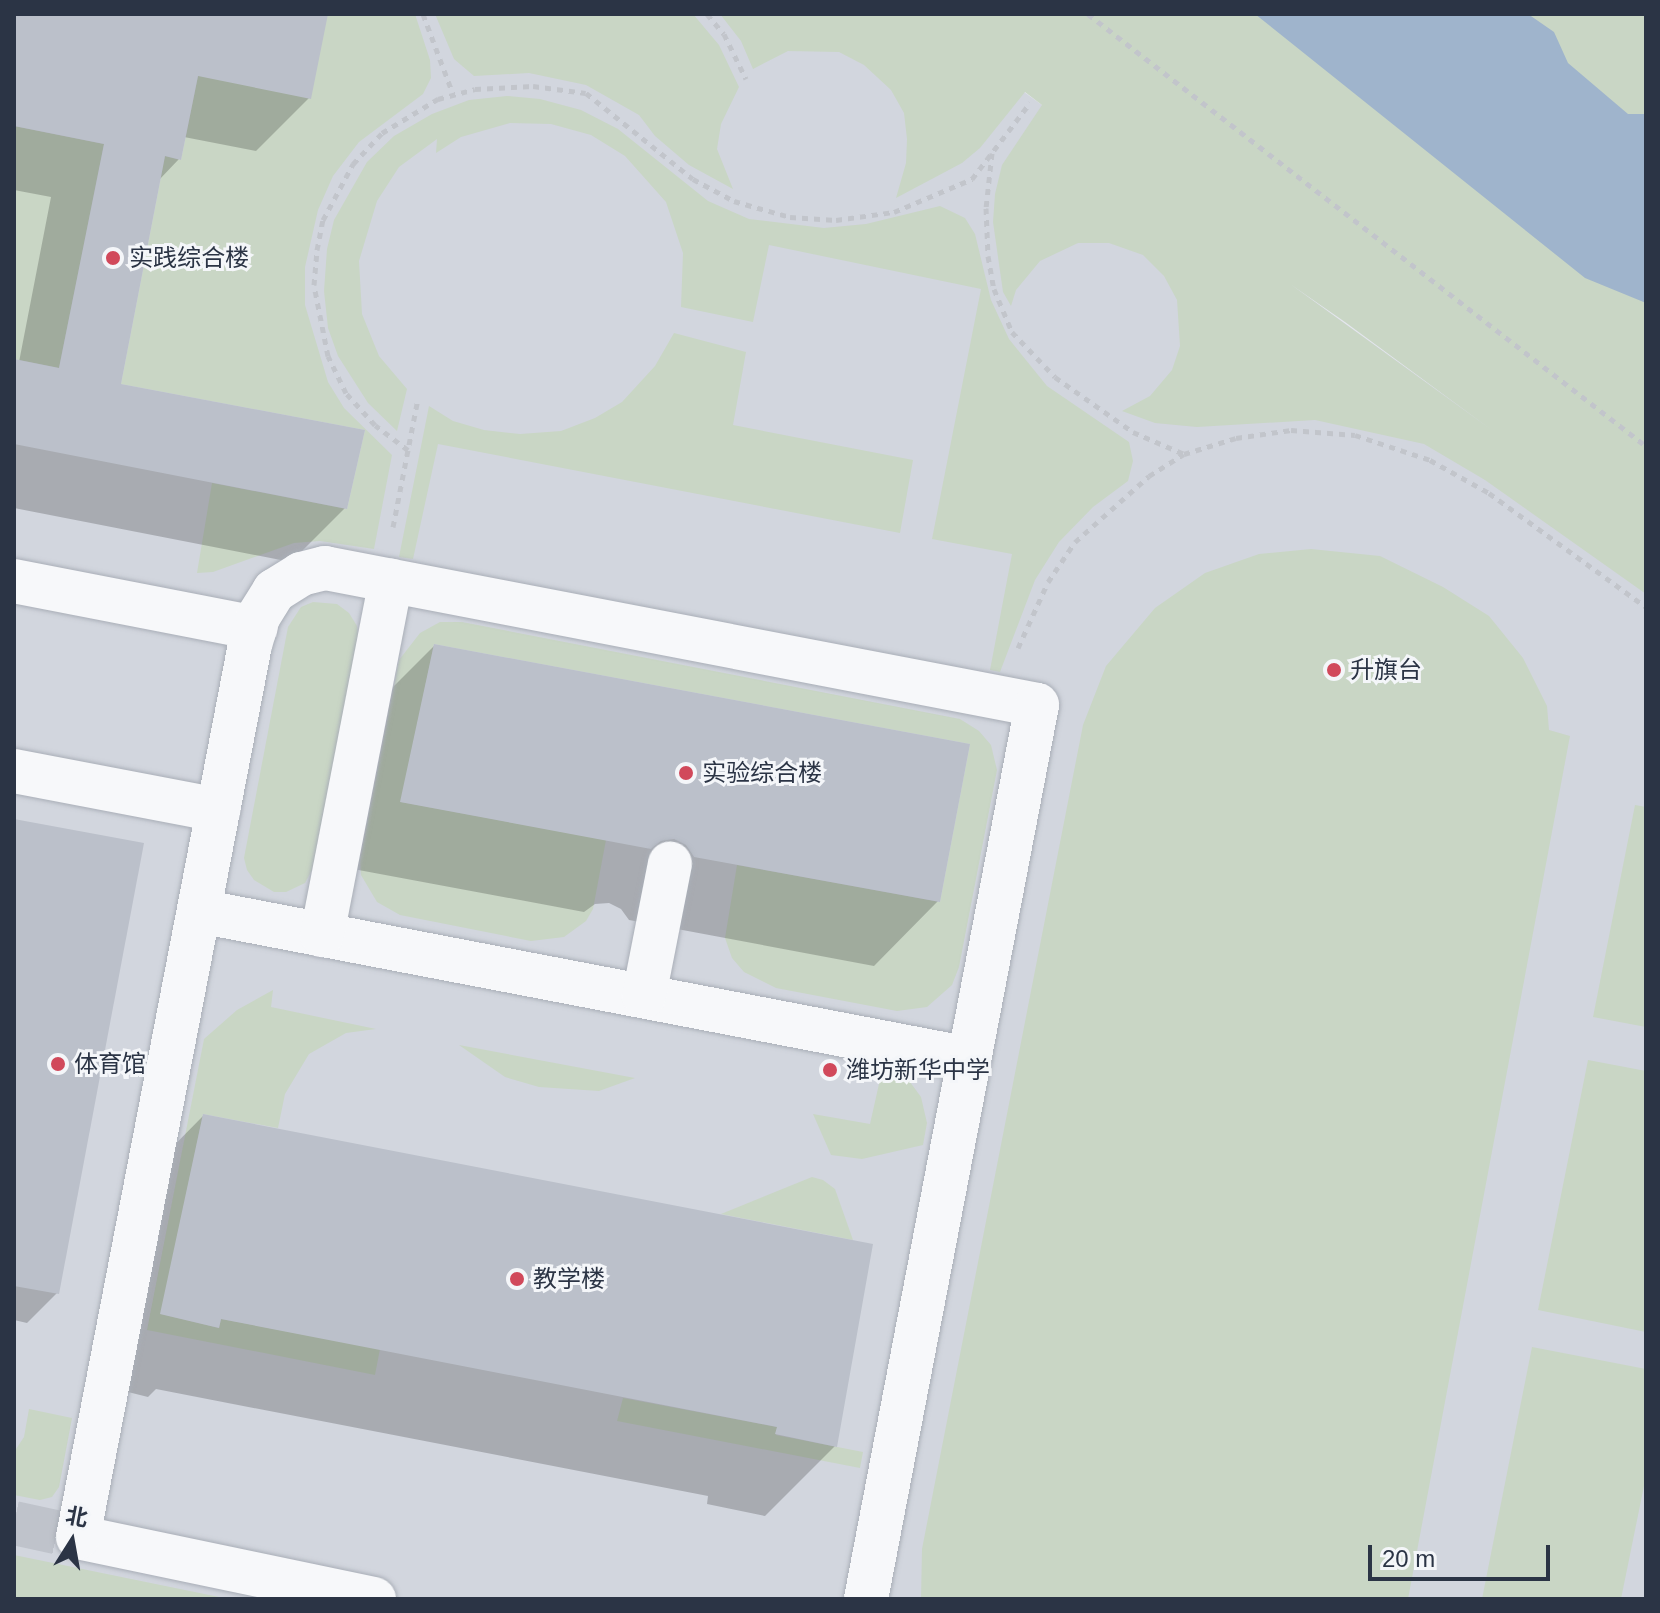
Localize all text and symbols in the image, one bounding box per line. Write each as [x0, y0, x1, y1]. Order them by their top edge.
place label: 实践综合楼 [129, 244, 249, 272]
marker: 实践综合楼 [104, 249, 122, 267]
place label: 升旗台 [1350, 656, 1422, 684]
marker: 升旗台 [1325, 661, 1343, 679]
place label: 实验综合楼 [702, 759, 822, 787]
marker: 实验综合楼 [677, 764, 695, 782]
place label: 体育馆 [74, 1050, 146, 1078]
marker: 体育馆 [49, 1055, 67, 1073]
place label: 潍坊新华中学 [846, 1056, 990, 1084]
marker: 潍坊新华中学 [821, 1061, 839, 1079]
place label: 教学楼 [533, 1265, 605, 1293]
marker: 教学楼 [508, 1270, 526, 1288]
north arrow [32, 1501, 112, 1581]
text: 北 [63, 1503, 90, 1531]
scale bar [1372, 1529, 1554, 1579]
text: 20 m [1382, 1545, 1435, 1572]

